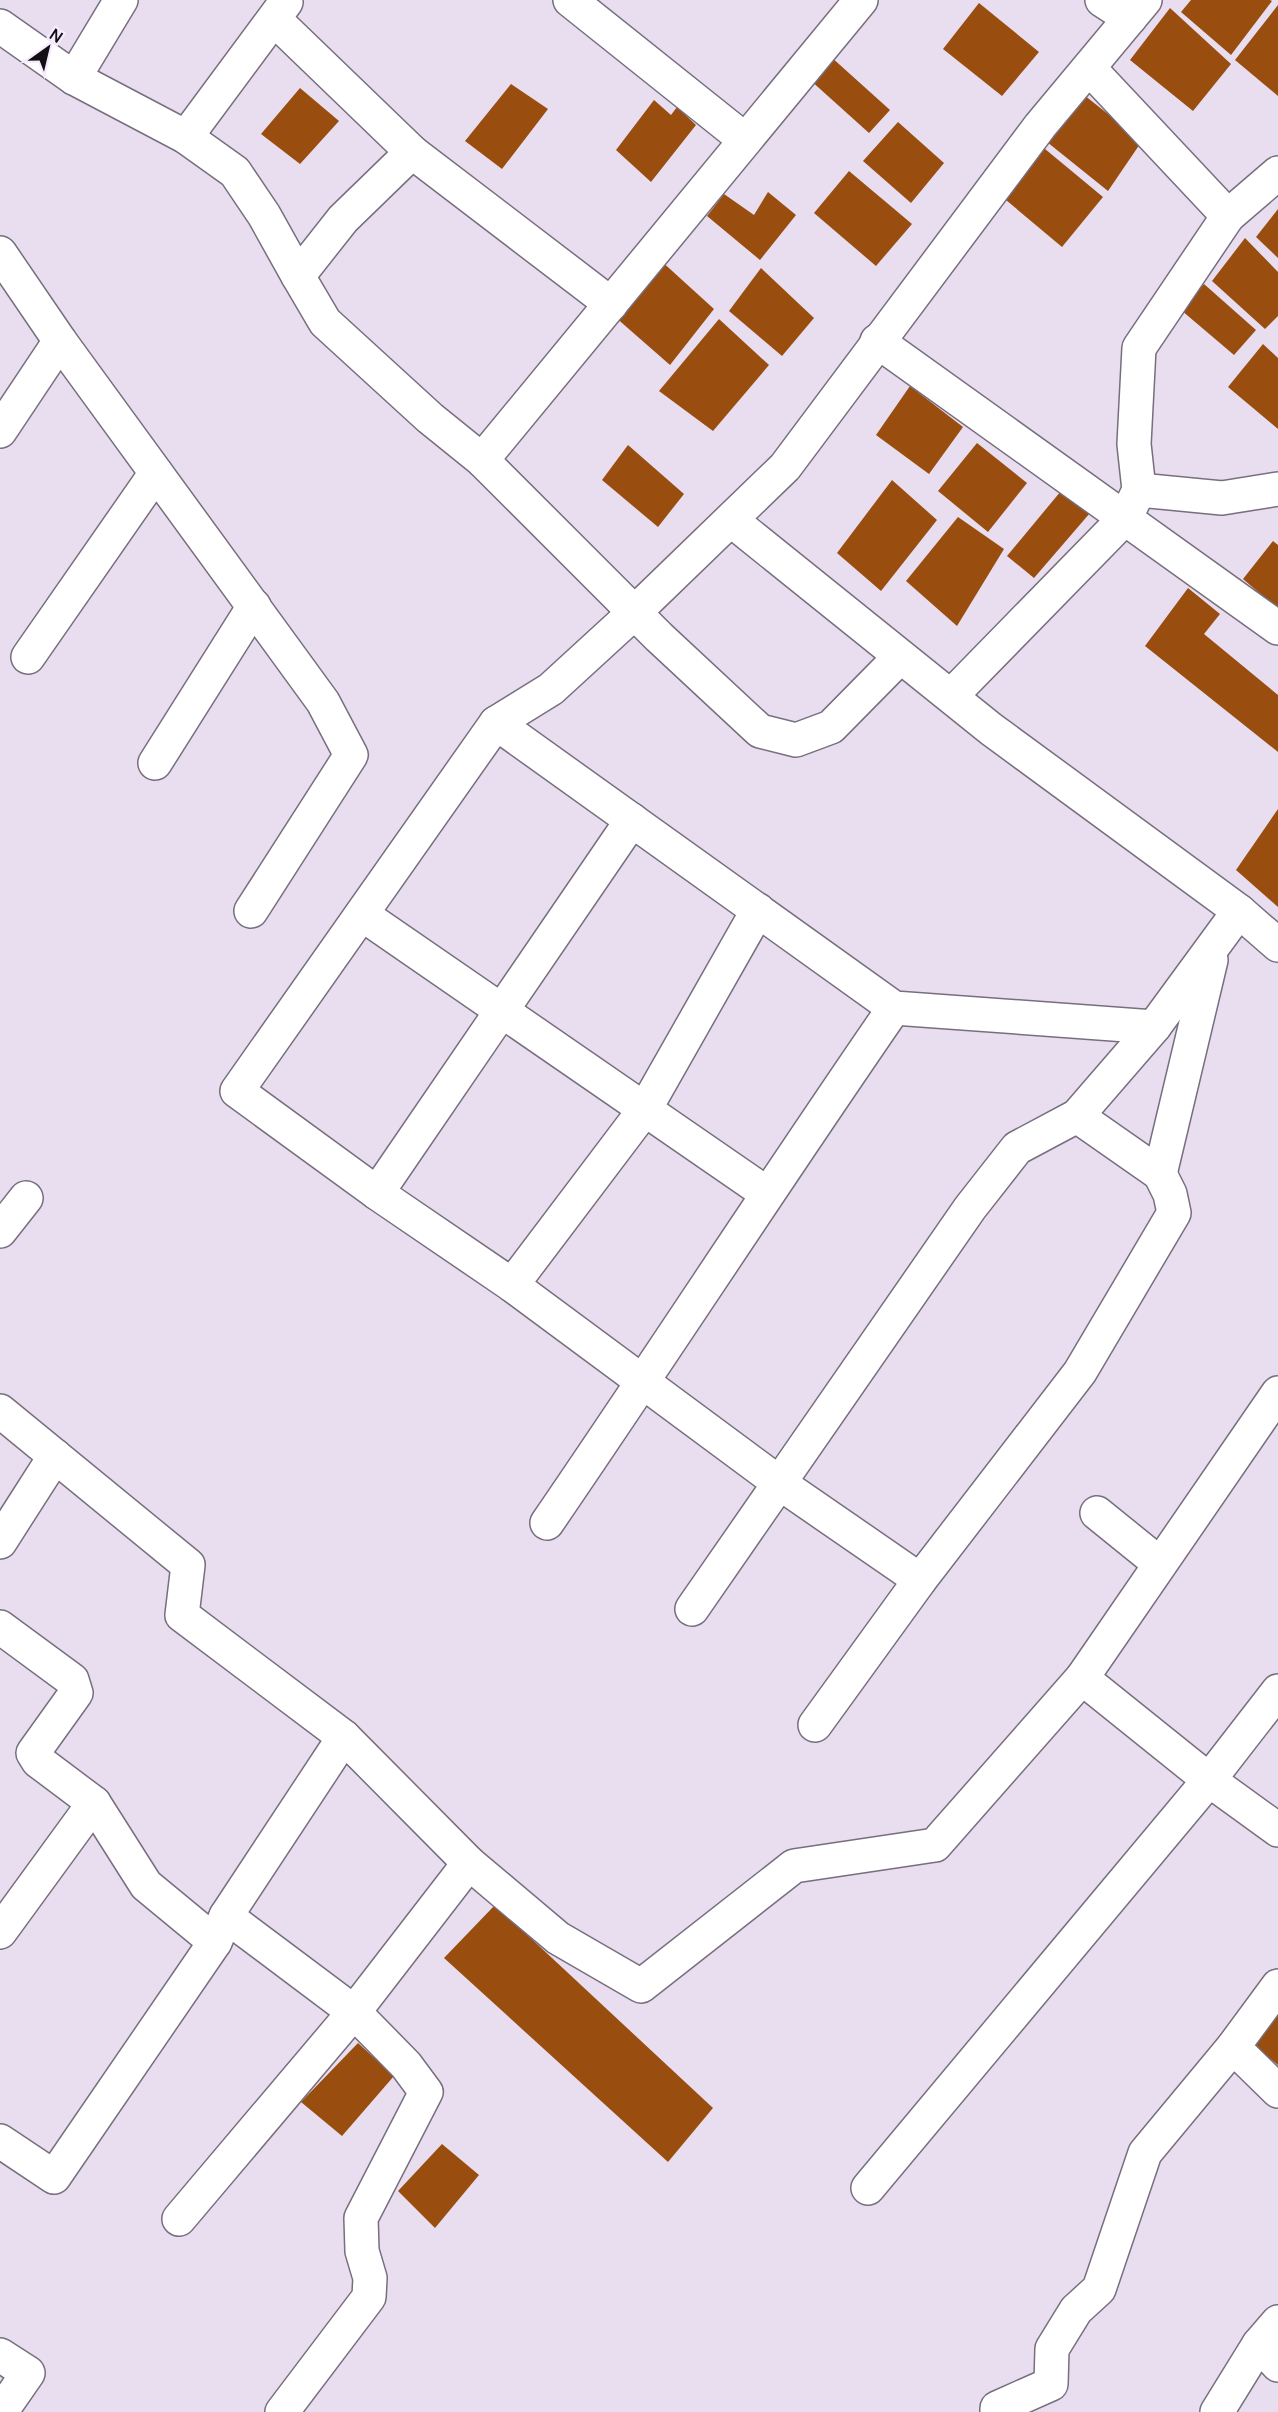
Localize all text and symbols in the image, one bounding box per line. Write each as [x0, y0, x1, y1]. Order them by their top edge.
north arrow [18, 18, 78, 78]
text: N [45, 23, 67, 48]

